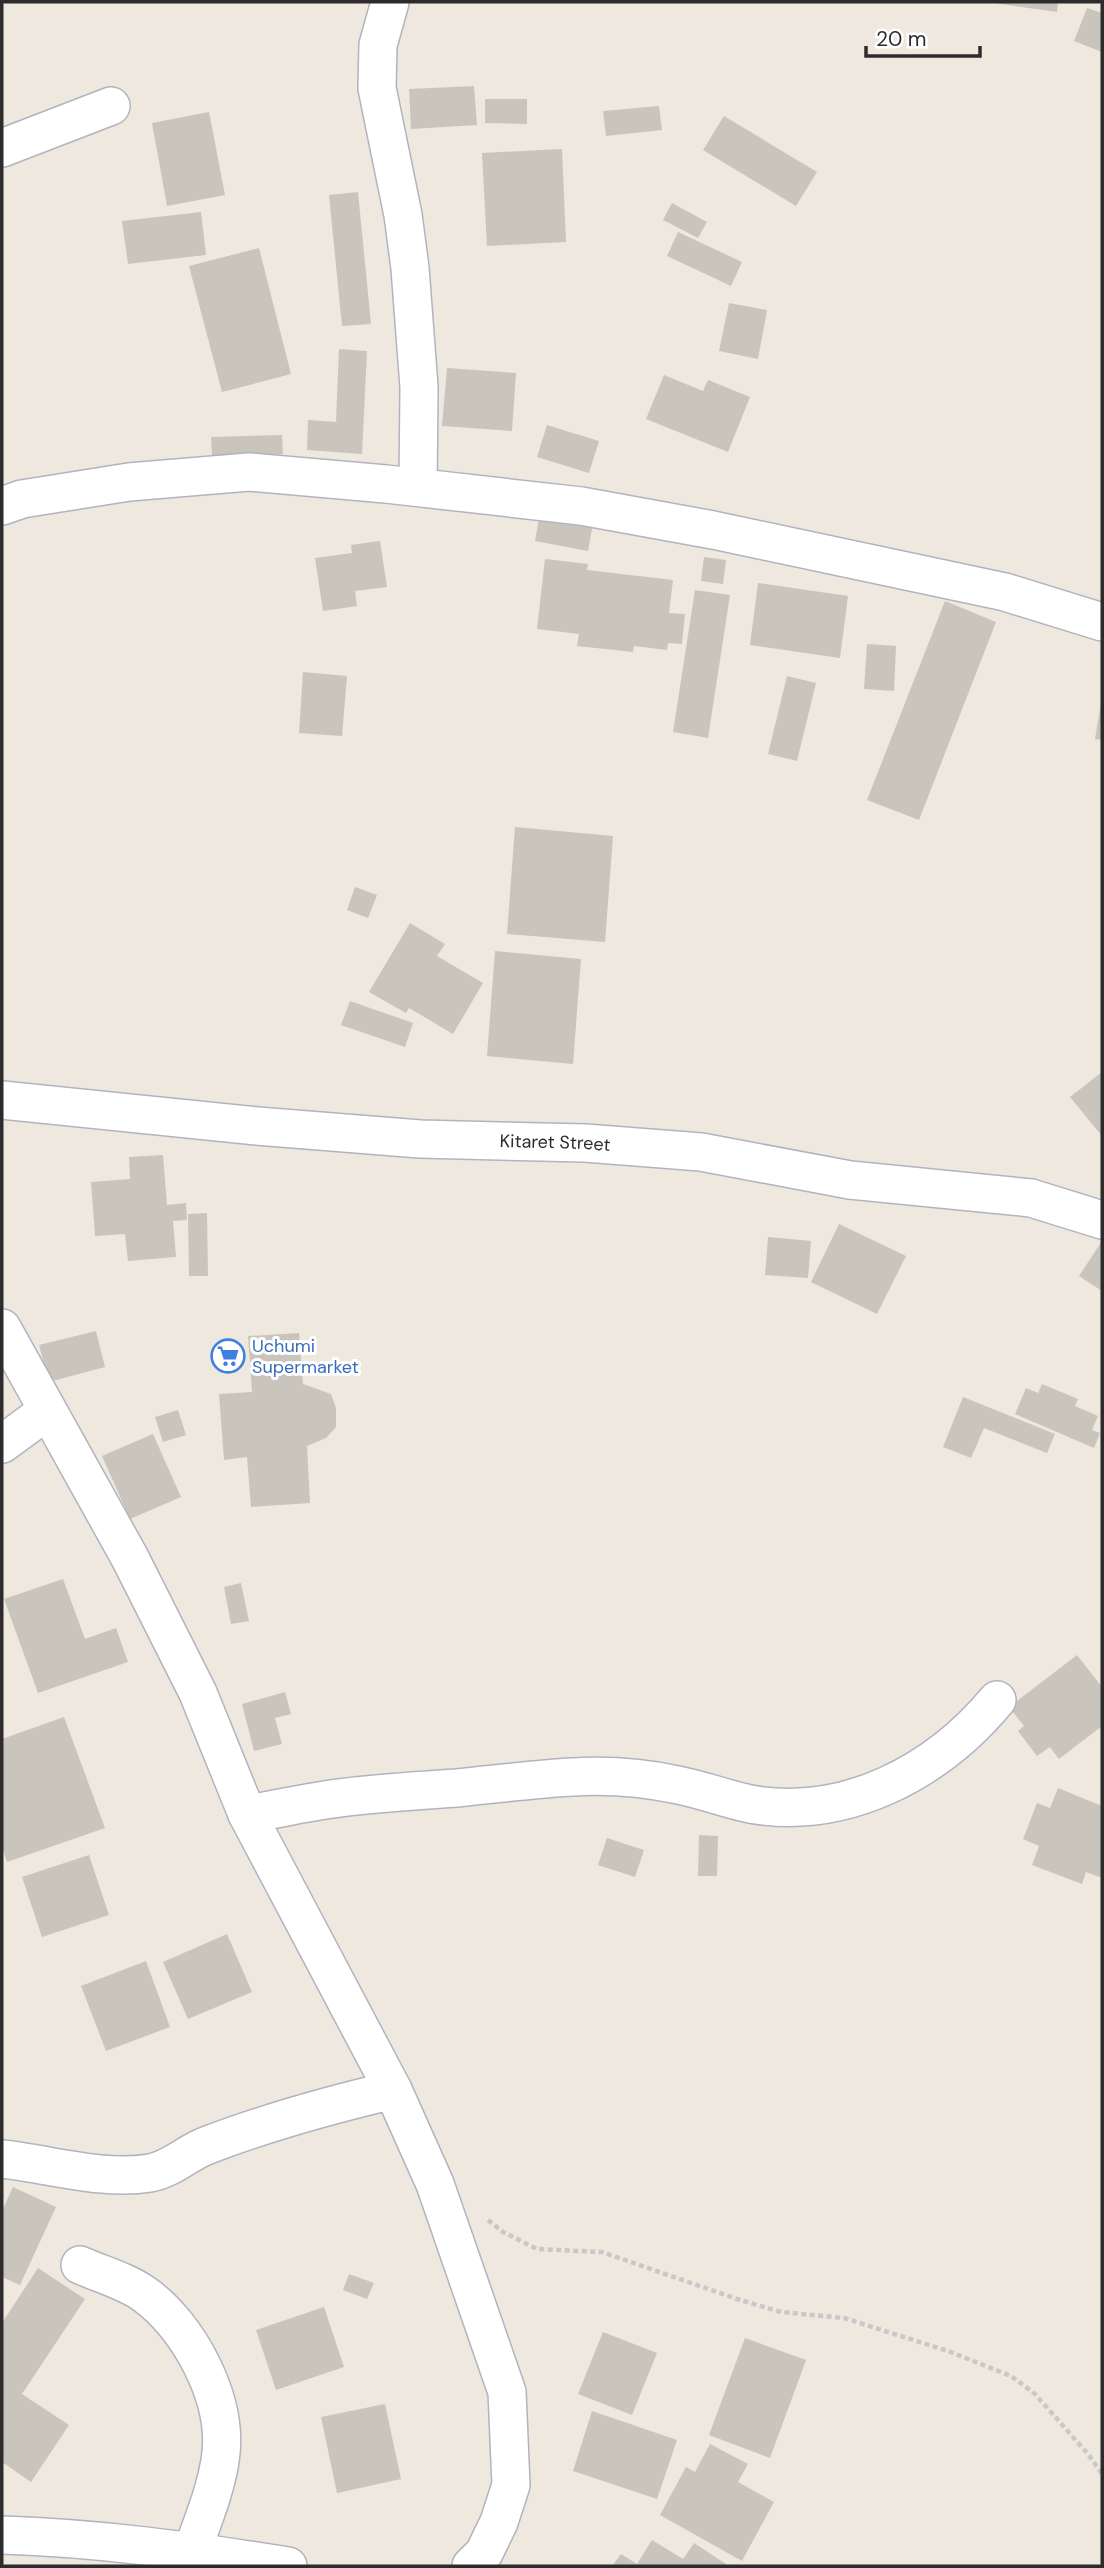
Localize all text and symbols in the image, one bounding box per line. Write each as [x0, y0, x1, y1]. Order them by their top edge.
scale bar [866, 14, 980, 58]
text: 20 m [876, 25, 927, 53]
street label: Kitaret Street [499, 1129, 611, 1157]
place label: Uchumi Supermarket [252, 1334, 359, 1379]
supermarket icon: Uchumi Supermarket [209, 1337, 247, 1375]

